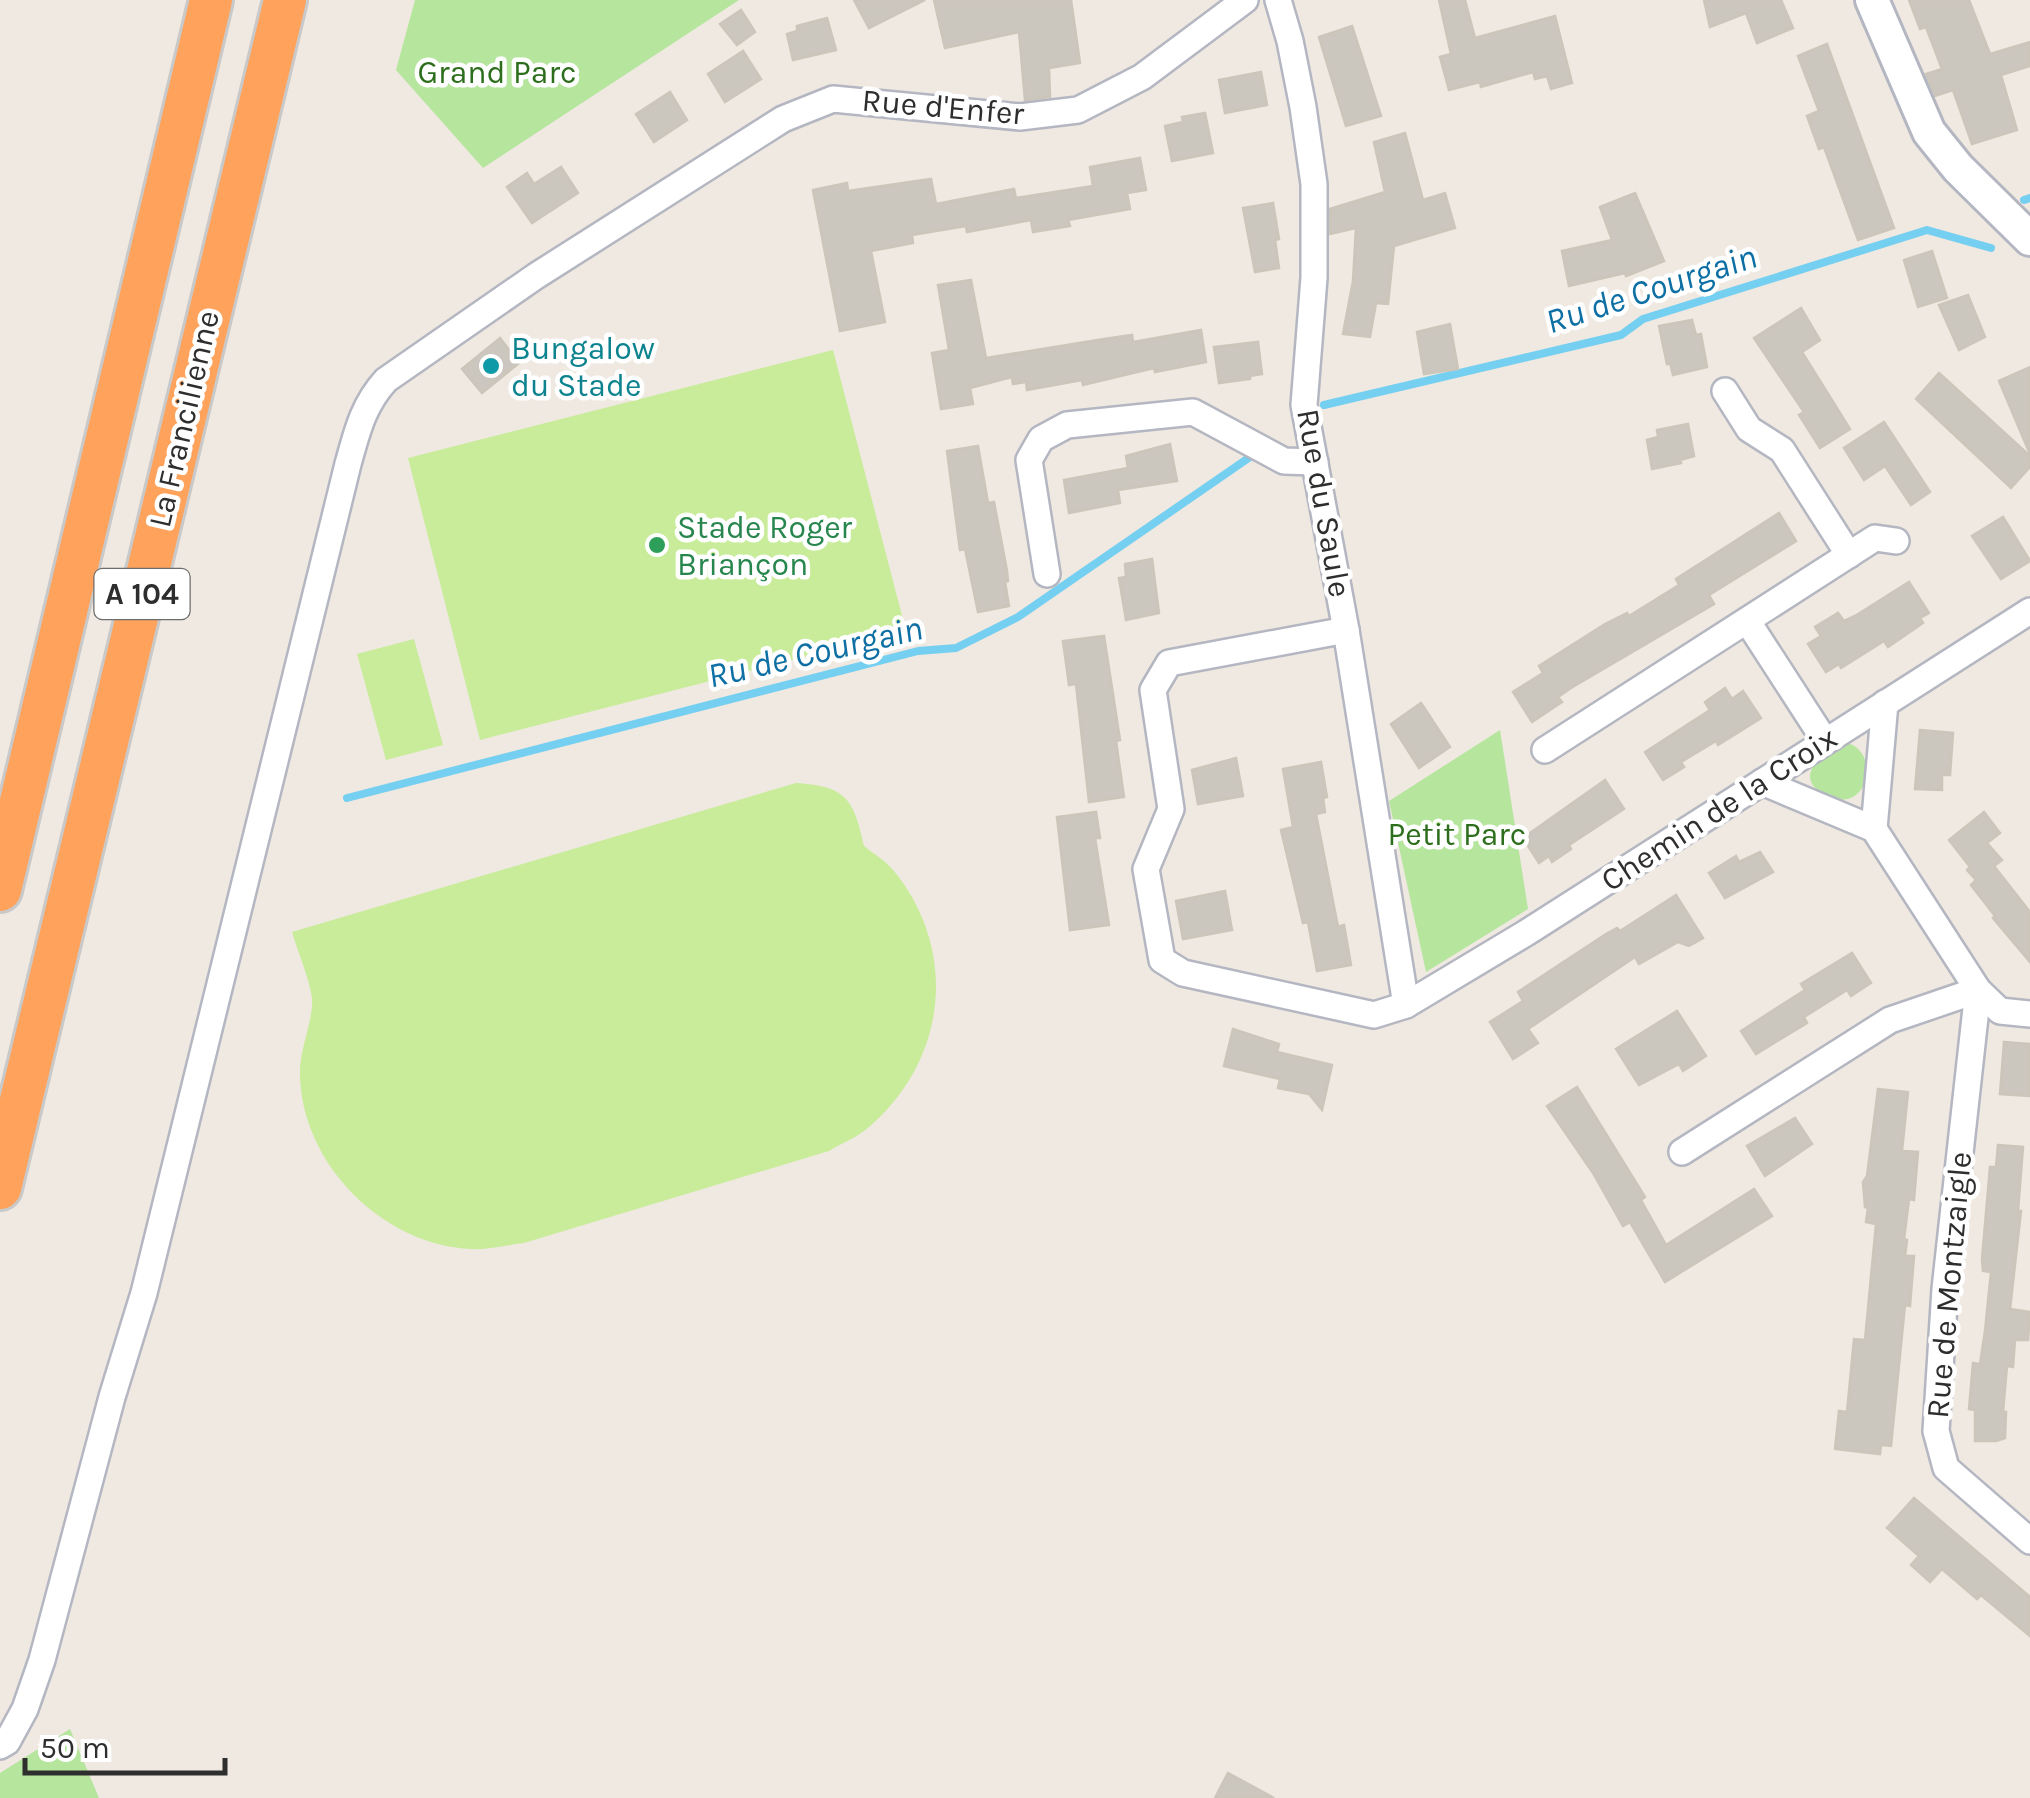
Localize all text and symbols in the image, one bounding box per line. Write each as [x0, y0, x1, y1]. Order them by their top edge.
park label: Grand Parc [417, 54, 577, 91]
street label: Rue d'Enfer [860, 81, 1026, 133]
water label: Ru de Courgain [1540, 236, 1762, 342]
street label: La Francilienne [141, 307, 227, 531]
place label: Bungalow du Stade [511, 330, 655, 404]
marker: Bungalow du Stade [480, 355, 502, 377]
street label: Rue du Saule [1289, 406, 1359, 600]
place label: Stade Roger Briançon [677, 509, 853, 583]
marker: Stade Roger Briançon [646, 534, 668, 556]
road number: A 104 [94, 569, 190, 619]
water label: Ru de Courgain [704, 607, 926, 697]
street label: Chemin de la Croix [1594, 719, 1844, 899]
park label: Petit Parc [1388, 816, 1526, 853]
street label: Rue de Montzaigle [1919, 1150, 1979, 1420]
scale bar [25, 1713, 225, 1775]
text: 50 m [40, 1730, 110, 1766]

